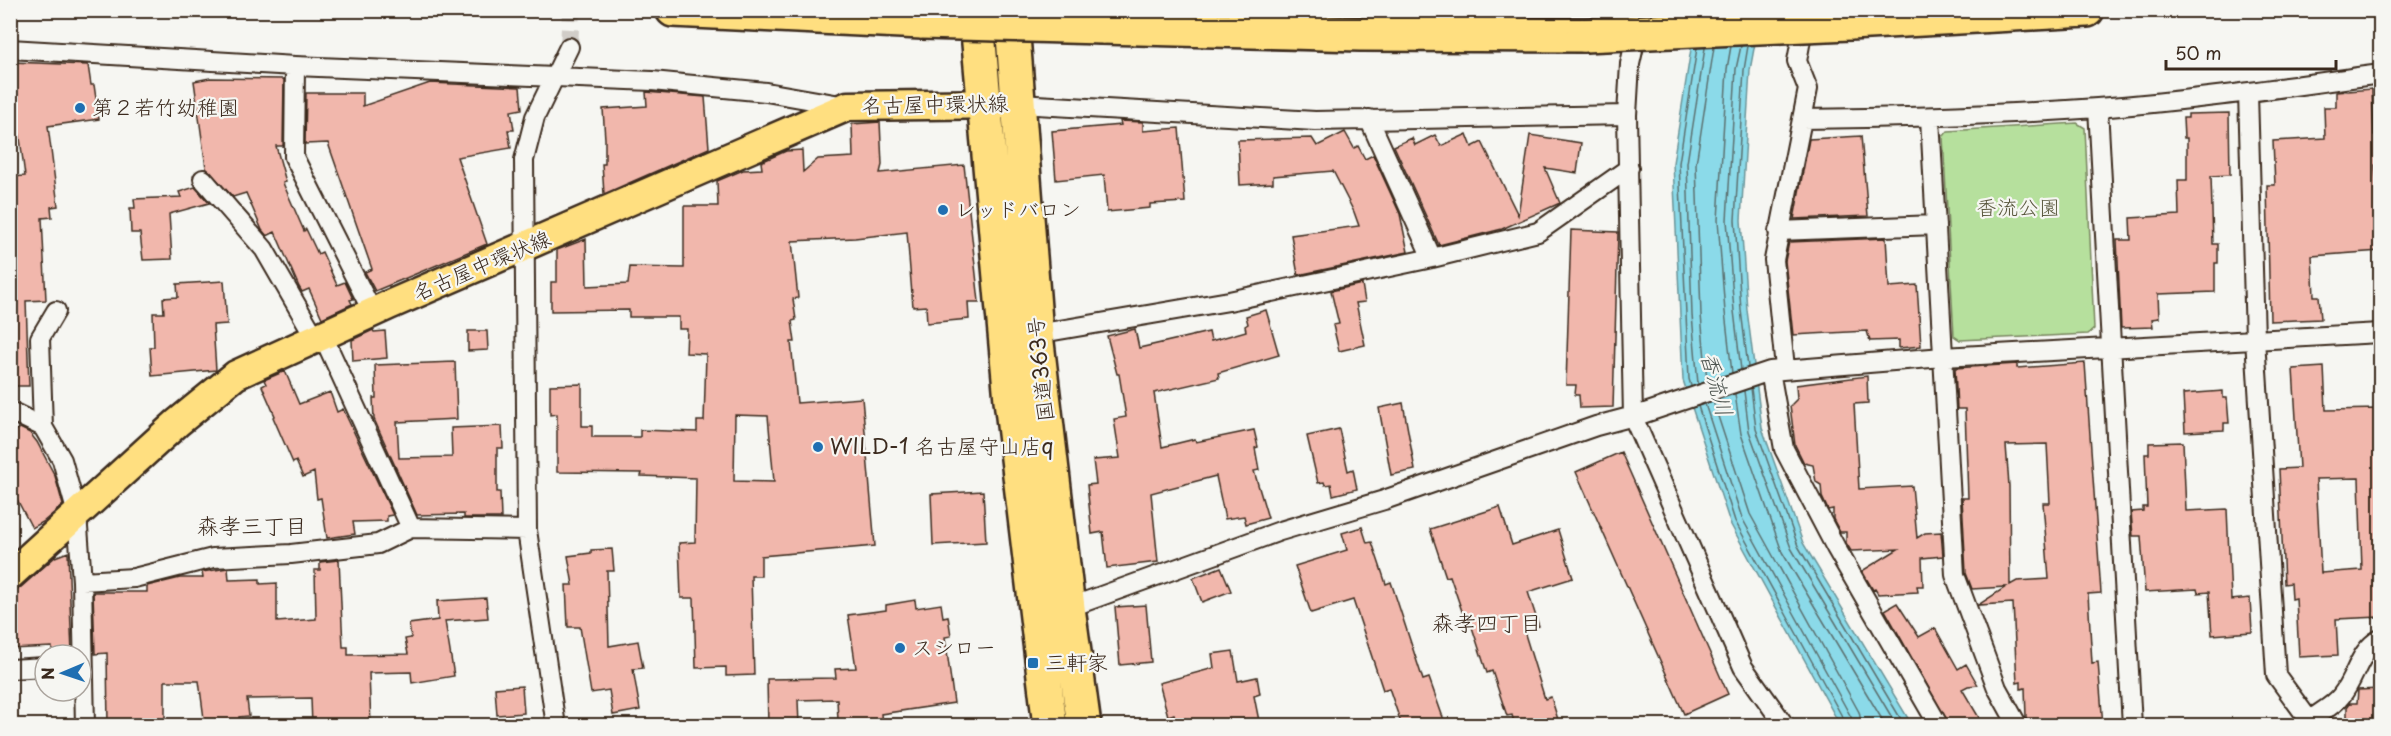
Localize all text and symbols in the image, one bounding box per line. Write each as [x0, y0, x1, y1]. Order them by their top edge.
scale bar [2166, 33, 2336, 71]
text: 50 m [2175, 39, 2222, 66]
street label: 名古屋中環状線 [861, 86, 1009, 120]
place label: 第２若竹幼稚園 [92, 90, 239, 122]
marker: 第２若竹幼稚園 [73, 101, 87, 115]
park label: 香流公園 [1976, 190, 2060, 222]
place label: レッドバロン [955, 192, 1081, 224]
marker: レッドバロン [936, 203, 950, 217]
street label: 名古屋中環状線 [407, 221, 555, 308]
street label: 国道363号 [1018, 315, 1060, 423]
water label: 香流川 [1694, 347, 1743, 420]
place label: WILD-1 名古屋守山店q [830, 429, 1053, 461]
marker: WILD-1 名古屋守山店q [811, 440, 825, 454]
district label: 森孝三丁目 [197, 508, 307, 541]
district label: 森孝四丁目 [1432, 605, 1542, 638]
place label: スシロー [912, 630, 996, 662]
marker: スシロー [893, 641, 907, 655]
north arrow [33, 643, 93, 703]
place label: 三軒家 [1045, 645, 1108, 677]
marker: 三軒家 [1026, 656, 1040, 670]
text: N [35, 667, 59, 680]

